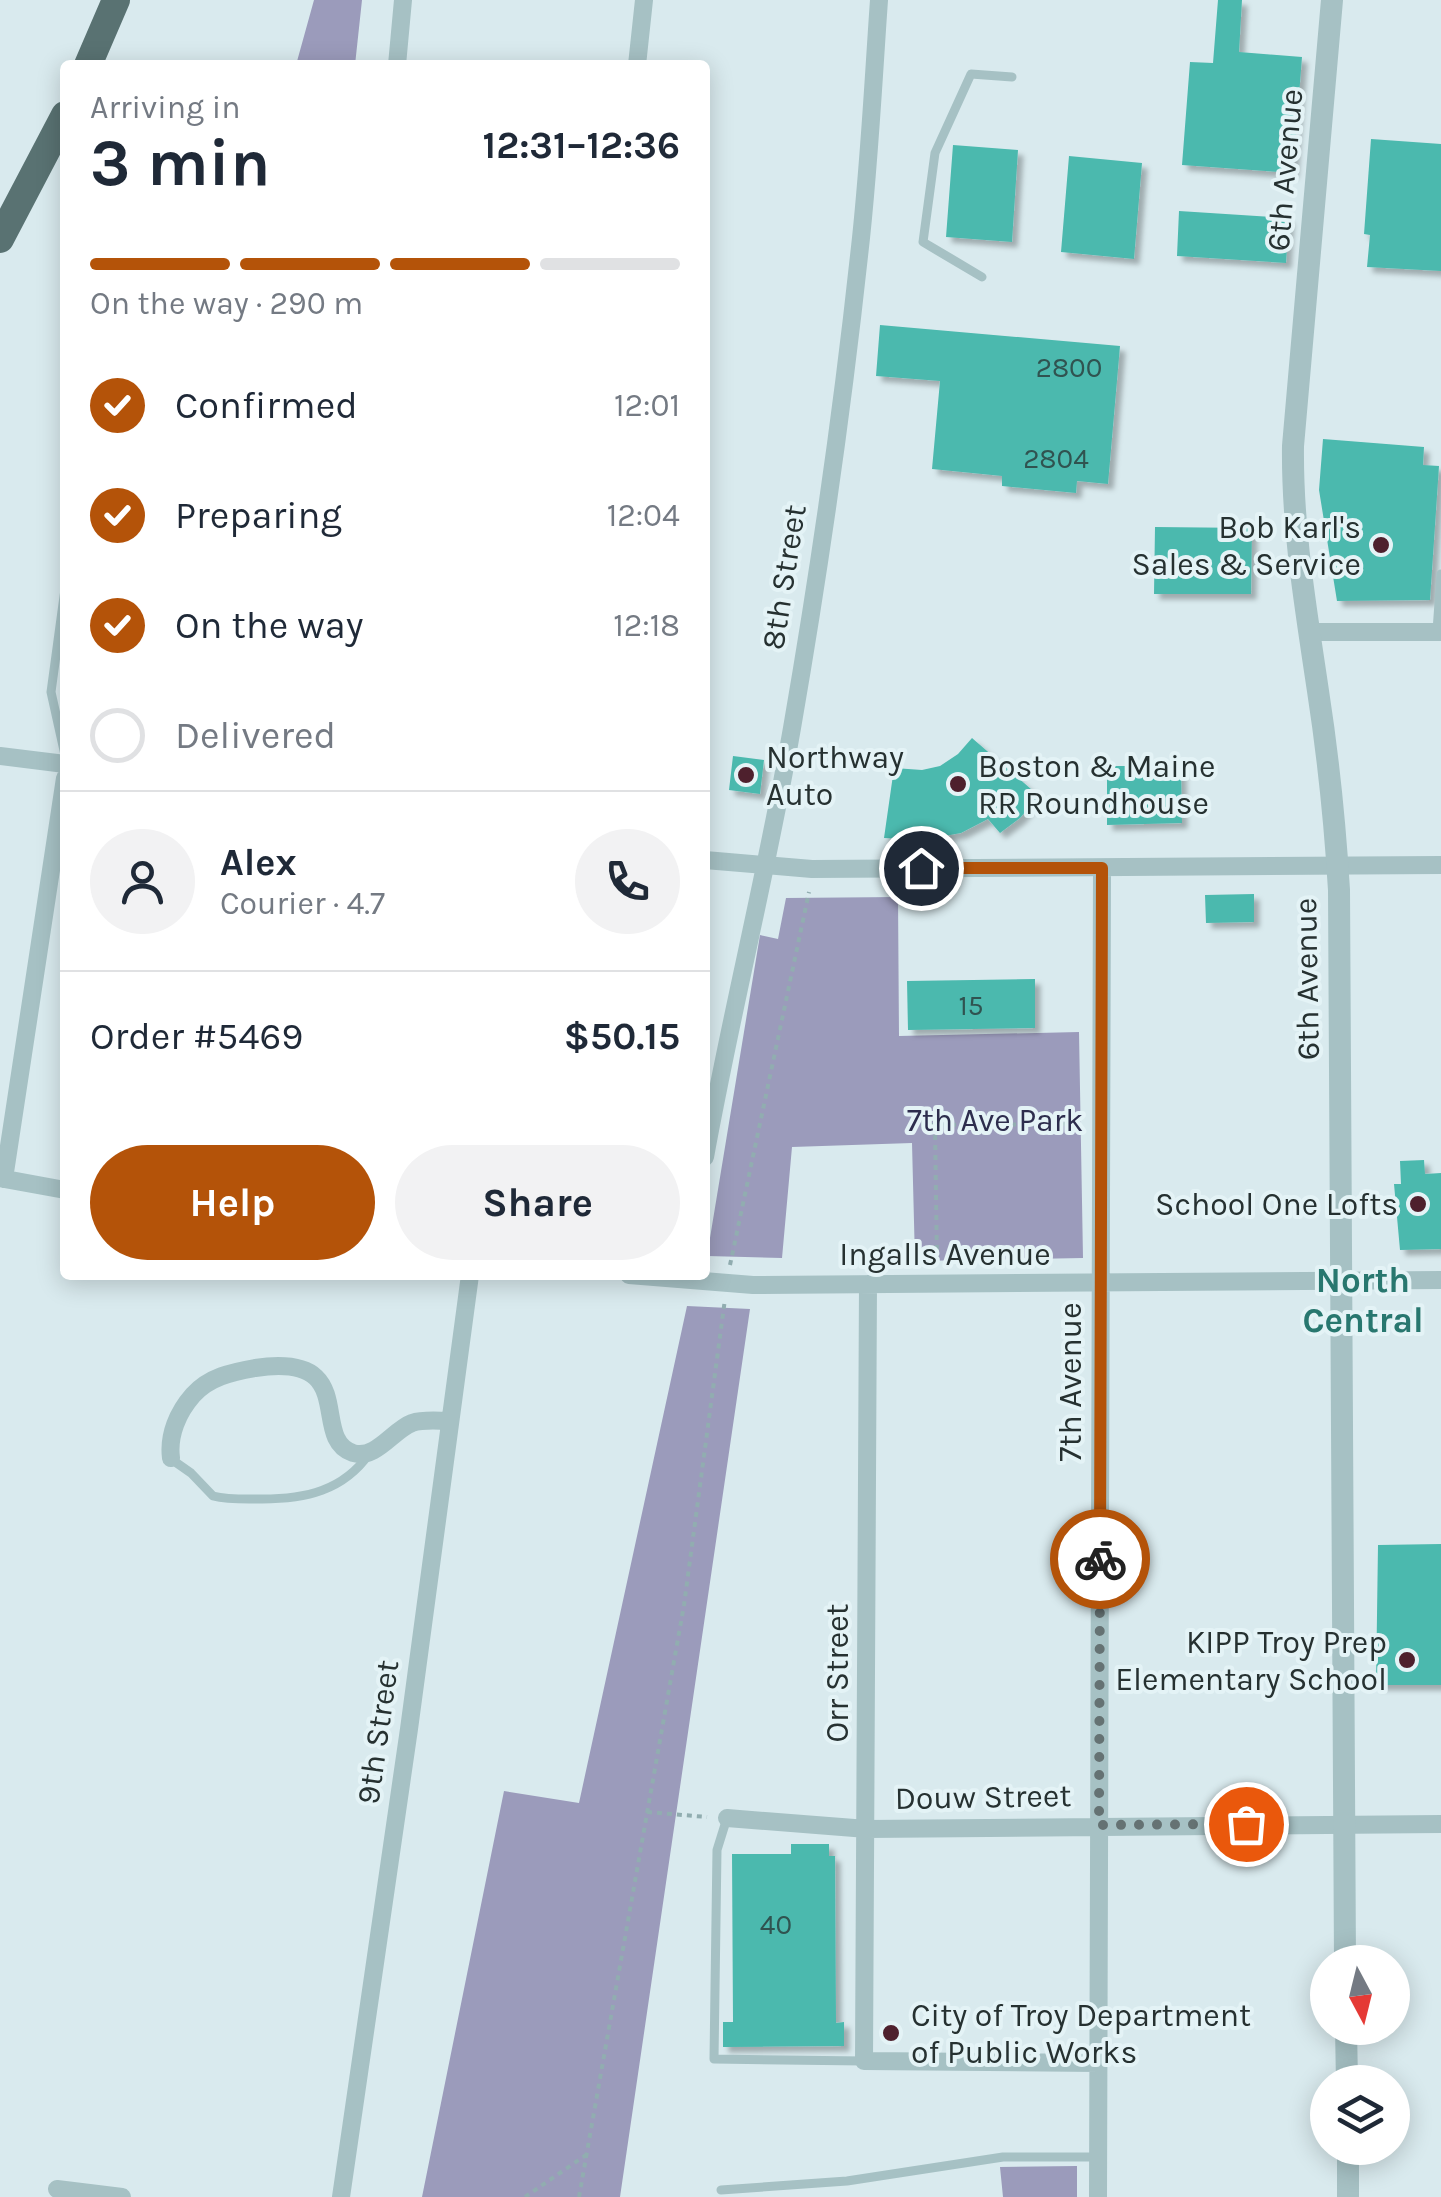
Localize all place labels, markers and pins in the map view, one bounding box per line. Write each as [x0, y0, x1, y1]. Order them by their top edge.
place label: Bob Karl's Sales & Service [1131, 509, 1361, 583]
marker: Bob Karl's Sales & Service [1370, 534, 1392, 556]
place label: Northway Auto [766, 739, 904, 813]
place label: Boston & Maine RR Roundhouse [978, 748, 1216, 822]
marker: Northway Auto [735, 764, 757, 786]
marker: Boston & Maine RR Roundhouse [947, 773, 969, 795]
pin [879, 826, 964, 911]
place label: School One Lofts [1155, 1186, 1398, 1223]
marker: School One Lofts [1407, 1193, 1429, 1215]
place label: KIPP Troy Prep Elementary School [1115, 1624, 1387, 1698]
marker: KIPP Troy Prep Elementary School [1396, 1649, 1418, 1671]
pin [1204, 1782, 1289, 1867]
place label: City of Troy Department of Public Works [911, 1997, 1251, 2071]
marker: City of Troy Department of Public Works [880, 2022, 902, 2044]

